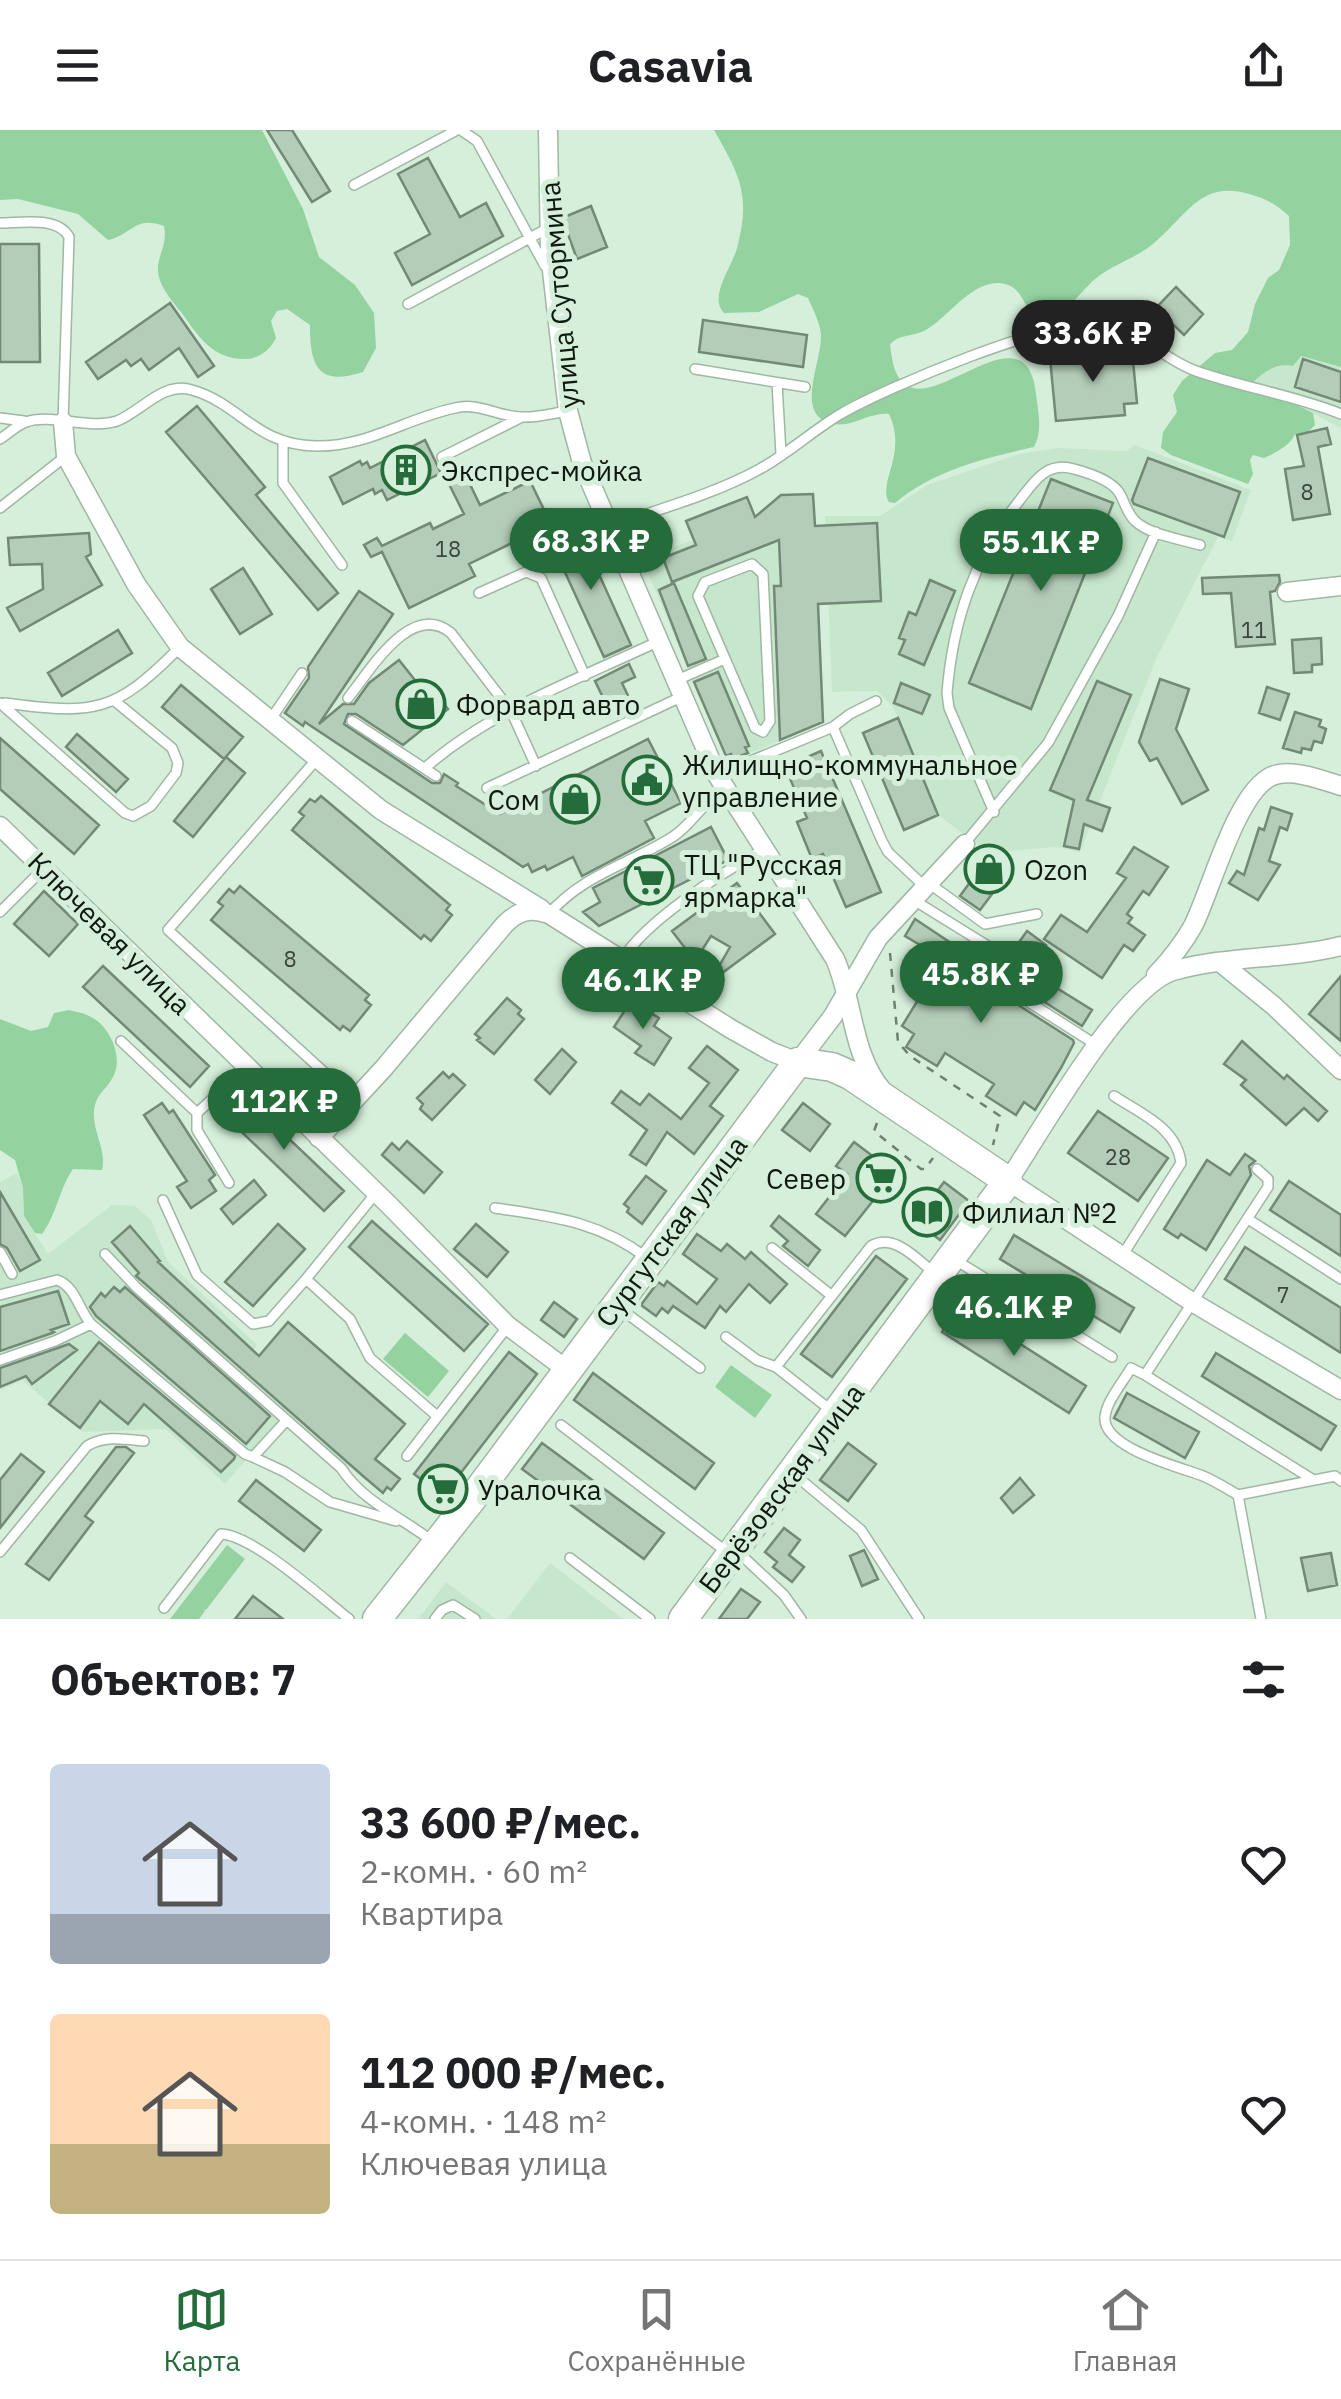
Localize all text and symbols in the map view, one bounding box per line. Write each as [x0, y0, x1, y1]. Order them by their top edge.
text: Casavia [588, 36, 753, 94]
icon: menu [50, 38, 105, 93]
icon: share [1236, 38, 1291, 93]
street label: улица Сутормина [531, 180, 587, 410]
pin: 33.6K ₽ [1001, 300, 1185, 385]
text: 33.6K ₽ [1034, 311, 1152, 353]
building icon: Экспрес-мойка [380, 444, 432, 496]
place label: Экспрес-мойка [441, 452, 642, 489]
house number: 8 [1300, 477, 1314, 506]
pin: 68.3K ₽ [499, 508, 683, 593]
pin: 55.1K ₽ [949, 509, 1133, 594]
text: 68.3K ₽ [532, 519, 650, 561]
text: 55.1K ₽ [982, 520, 1100, 562]
house number: 18 [435, 534, 461, 563]
house number: 11 [1241, 615, 1267, 644]
shop icon: Форвард авто [395, 678, 447, 730]
place label: Форвард авто [456, 686, 640, 723]
place label: Жилищно-коммунальное управление [682, 746, 1018, 815]
public building icon: Жилищно-коммунальное управление [621, 754, 673, 806]
shop icon: Сом [549, 773, 601, 825]
place label: Сом [487, 781, 540, 818]
street label: Ключевая улица [20, 843, 200, 1023]
shop icon: Ozon [963, 843, 1015, 895]
place label: ТЦ "Русская ярмарка" [684, 846, 843, 915]
place label: Ozon [1024, 851, 1088, 888]
supermarket icon: ТЦ "Русская ярмарка" [623, 854, 675, 906]
pin: 45.8K ₽ [889, 941, 1073, 1026]
house number: 8 [283, 944, 297, 973]
pin: 46.1K ₽ [551, 947, 735, 1032]
text: 45.8K ₽ [922, 952, 1040, 994]
text: 46.1K ₽ [584, 958, 702, 1000]
pin: 112K ₽ [203, 1068, 365, 1153]
text: 112K ₽ [230, 1079, 338, 1121]
street label: Сургутская улица [587, 1128, 755, 1334]
house number: 28 [1105, 1142, 1131, 1171]
supermarket icon: Север [855, 1152, 907, 1204]
place label: Север [766, 1160, 846, 1197]
library icon: Филиал №2 [901, 1186, 953, 1238]
place label: Филиал №2 [962, 1194, 1118, 1231]
pin: 46.1K ₽ [922, 1274, 1106, 1359]
house number: 7 [1276, 1280, 1290, 1309]
text: 46.1K ₽ [955, 1285, 1073, 1327]
street label: Берёзовская улица [690, 1376, 872, 1600]
supermarket icon: Уралочка [417, 1463, 469, 1515]
place label: Уралочка [478, 1471, 602, 1508]
text: Объектов: 7 [50, 1652, 296, 1707]
icon: filters [1236, 1652, 1291, 1707]
text: 33 600 ₽/мес. [360, 1795, 641, 1850]
icon: home [130, 1804, 250, 1924]
icon: heart [1236, 1837, 1291, 1892]
text: 2-комн. · 60 m² [360, 1850, 587, 1892]
text: Квартира [360, 1892, 503, 1934]
text: 112 000 ₽/мес. [360, 2045, 667, 2100]
icon: home [130, 2054, 250, 2174]
icon: heart [1236, 2087, 1291, 2142]
text: 4-комн. · 148 m² [360, 2100, 606, 2142]
text: Ключевая улица [360, 2142, 607, 2184]
tab: Карта [163, 2282, 241, 2379]
tab: Сохранённые [567, 2282, 746, 2379]
tab: Главная [1073, 2282, 1178, 2379]

